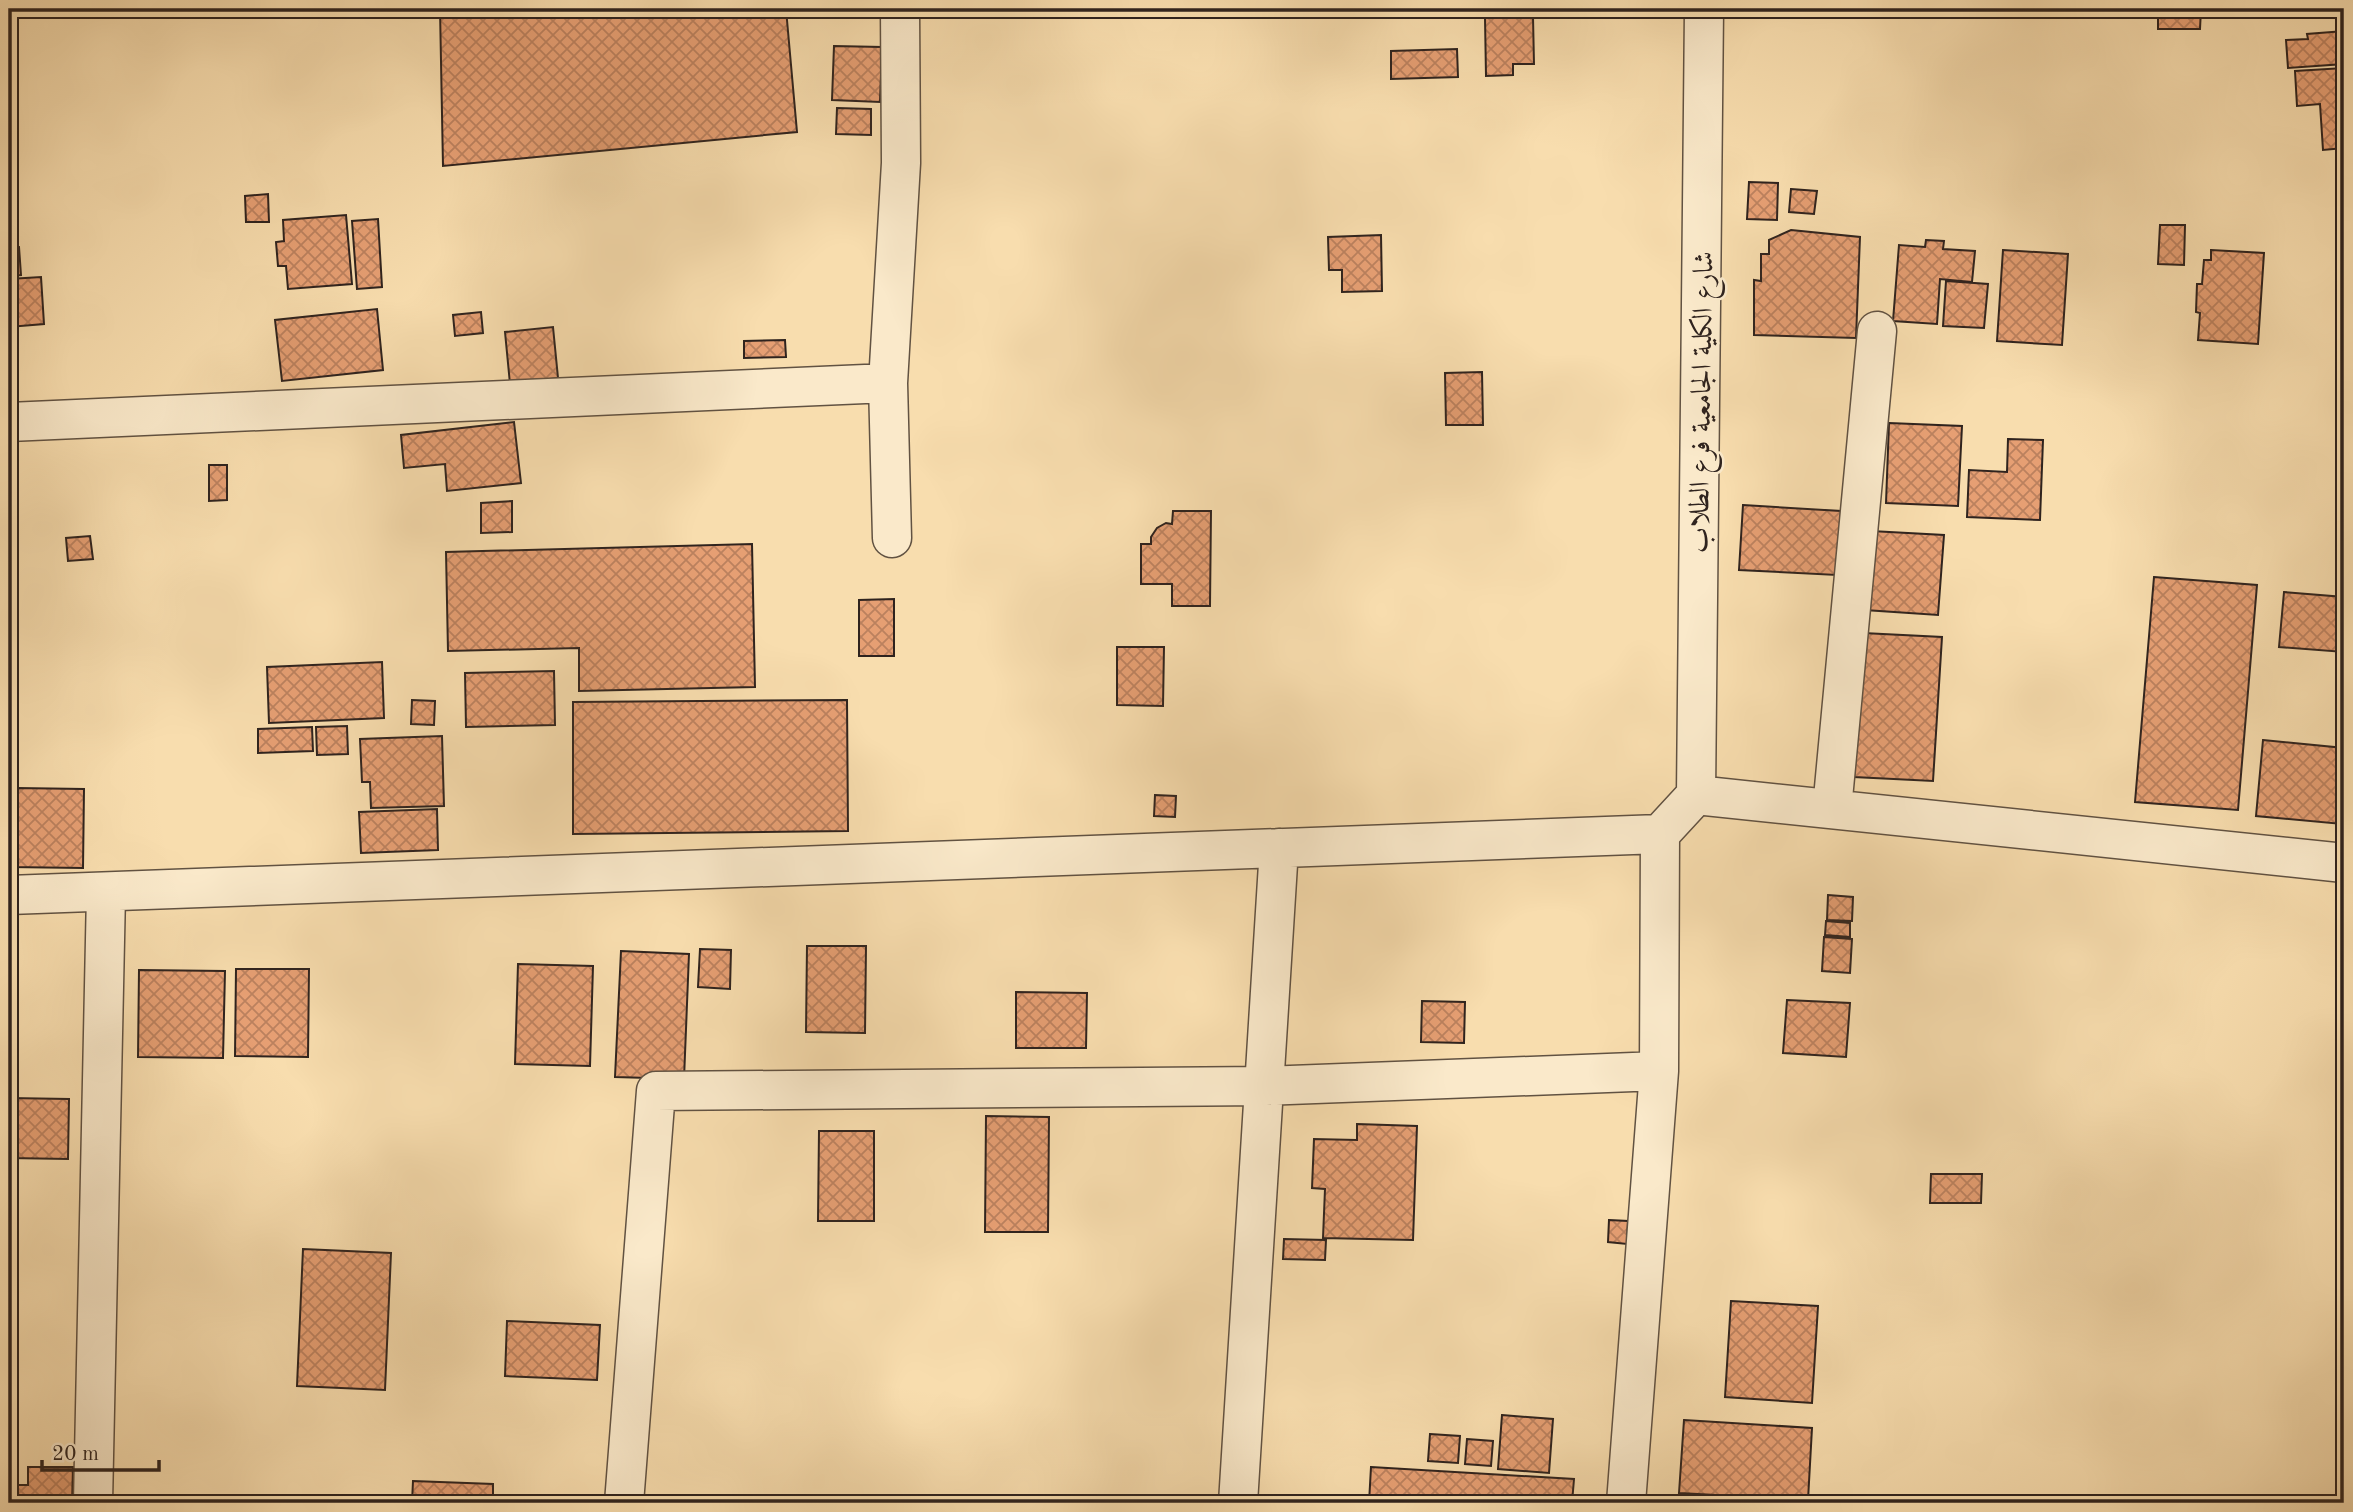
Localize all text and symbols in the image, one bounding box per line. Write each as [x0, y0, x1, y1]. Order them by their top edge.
street label: شارع الكلية الجامعية فرع الطلاب [1684, 251, 1727, 553]
scale bar [42, 1428, 159, 1472]
text: 20 m [52, 1444, 99, 1465]

